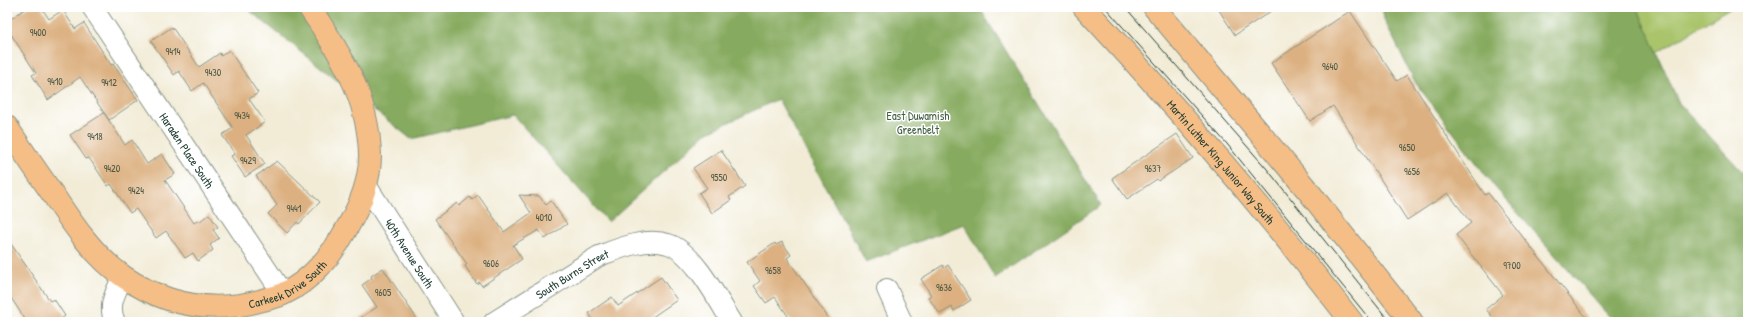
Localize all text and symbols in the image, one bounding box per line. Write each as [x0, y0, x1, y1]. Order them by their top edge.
house number: 9400 [30, 26, 47, 39]
house number: 9414 [166, 45, 181, 58]
house number: 9640 [1322, 60, 1338, 73]
house number: 9430 [205, 66, 222, 79]
house number: 9410 [47, 75, 63, 88]
house number: 9412 [101, 76, 117, 89]
street label: Martin Luther King Junior Way South [1163, 96, 1279, 228]
park label: East Duwamish Greenbelt [887, 107, 949, 138]
street label: Haraden Place South [156, 109, 219, 191]
house number: 9434 [234, 109, 250, 122]
house number: 9418 [87, 130, 103, 143]
house number: 9650 [1399, 141, 1416, 154]
house number: 9429 [240, 154, 256, 167]
house number: 9420 [104, 162, 121, 175]
house number: 9637 [1144, 162, 1162, 175]
house number: 9656 [1404, 165, 1420, 178]
house number: 9550 [711, 171, 728, 184]
house number: 9424 [128, 184, 144, 197]
house number: 9441 [287, 202, 302, 215]
house number: 4010 [536, 211, 553, 224]
street label: 40th Avenue South [381, 215, 438, 291]
street label: South Burns Street [532, 244, 612, 302]
street label: Carkeek Drive South [247, 256, 330, 312]
house number: 9606 [483, 257, 499, 270]
house number: 9700 [1503, 259, 1521, 272]
house number: 9658 [765, 264, 781, 277]
house number: 9636 [936, 281, 952, 294]
house number: 9605 [375, 286, 392, 299]

